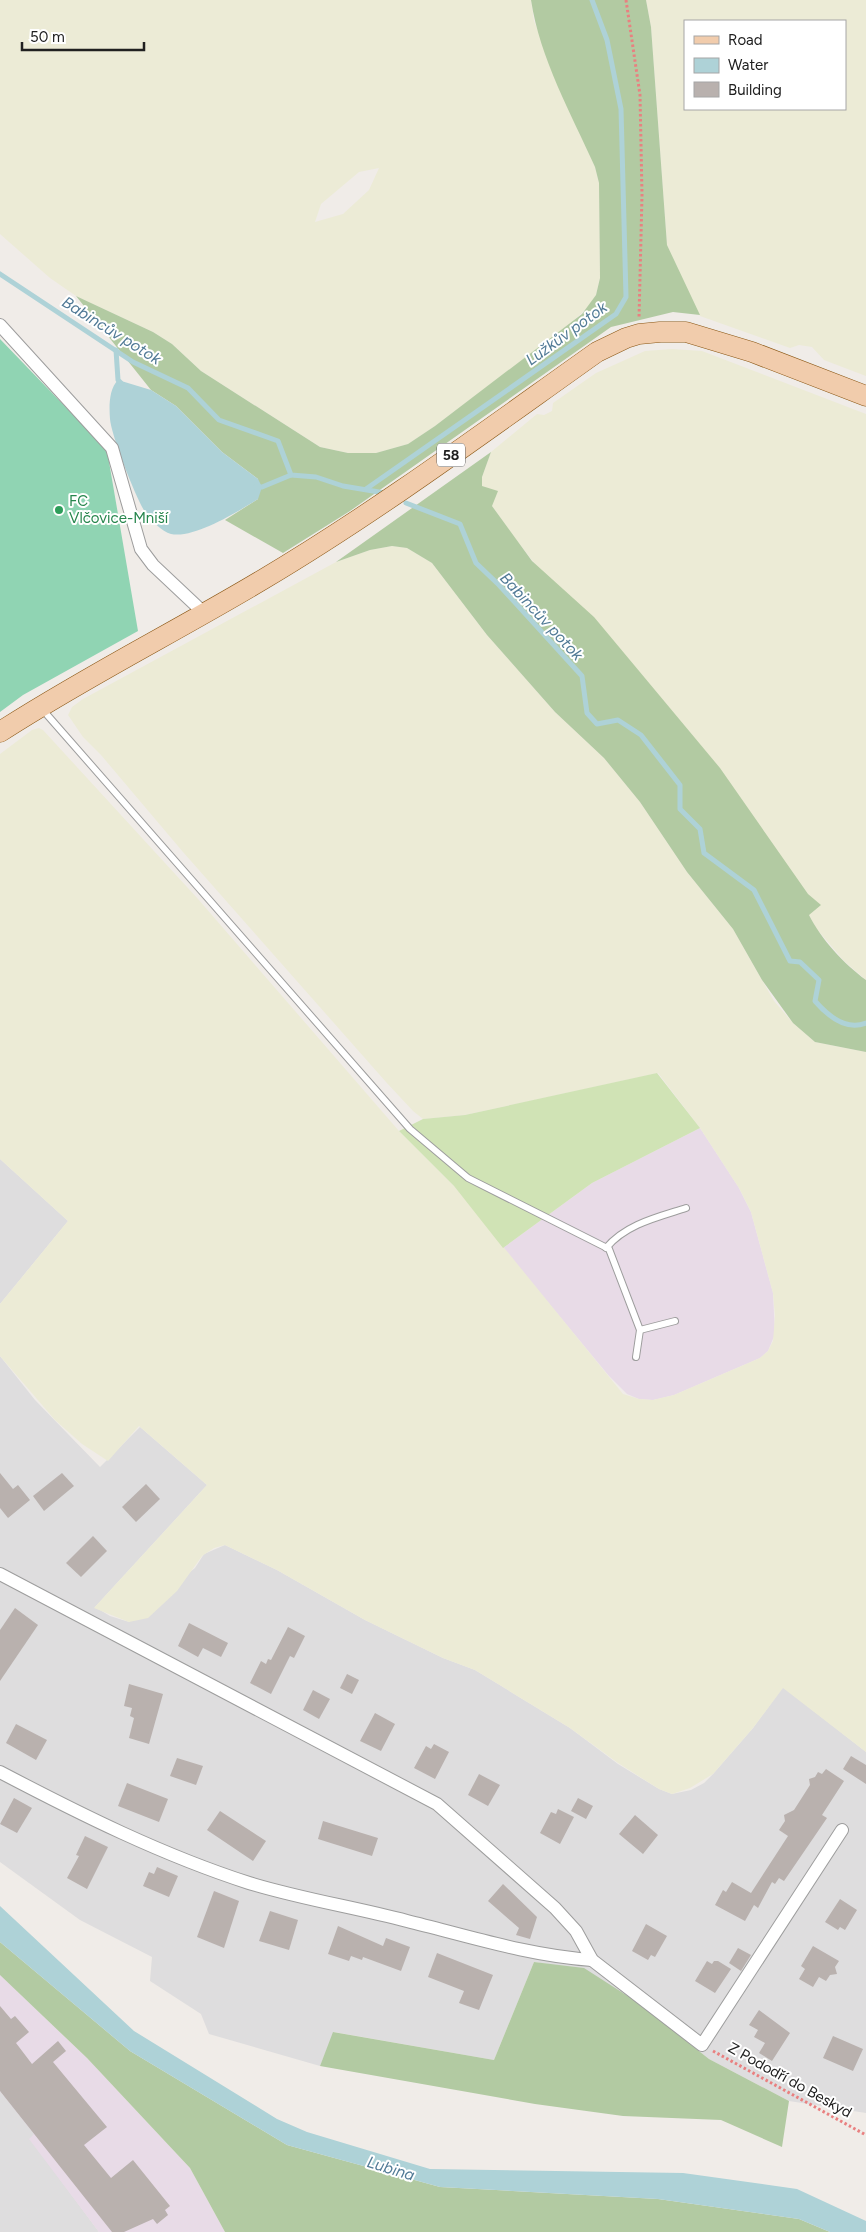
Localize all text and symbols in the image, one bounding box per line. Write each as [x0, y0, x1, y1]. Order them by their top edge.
scale bar [22, 20, 145, 52]
legend [684, 20, 846, 110]
text: 50 m [30, 28, 65, 46]
text: Road [728, 31, 763, 49]
text: Water [728, 56, 768, 74]
text: Building [728, 81, 782, 99]
water label: Babincův potok [59, 292, 166, 369]
water label: Lužkův potok [522, 297, 612, 369]
road number: 58 [437, 444, 465, 466]
place label: FC Vlčovice-Mniší [69, 492, 170, 527]
marker: FC Vlčovice-Mniší [53, 504, 65, 516]
water label: Babincův potok [496, 568, 588, 665]
street label: Z Pododří do Beskyd [725, 2039, 855, 2121]
water label: Lubina [365, 2152, 417, 2185]

